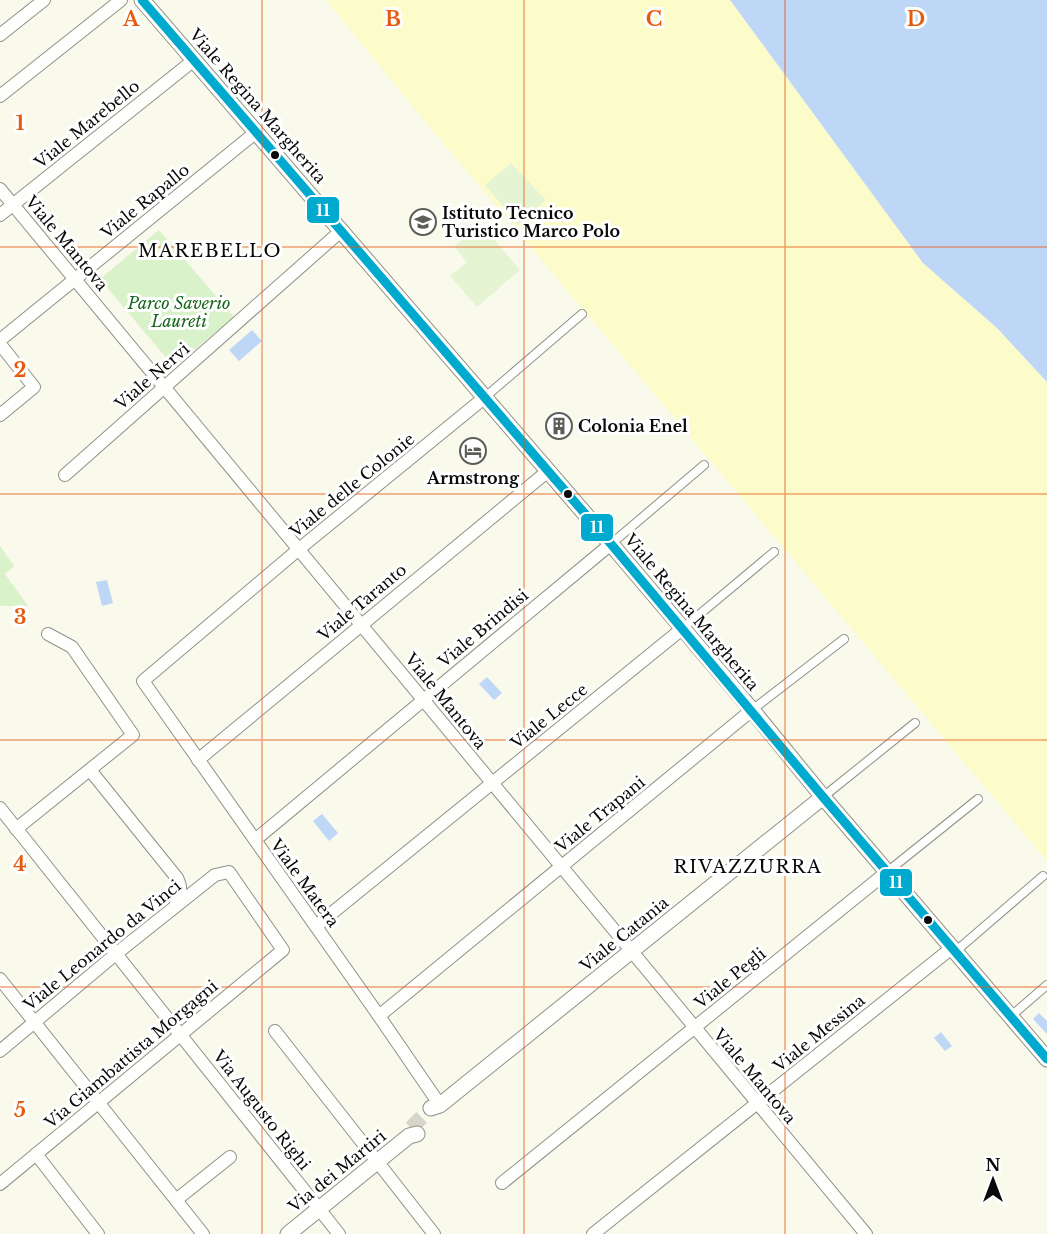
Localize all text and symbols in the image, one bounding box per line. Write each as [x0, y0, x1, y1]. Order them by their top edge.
text: A [122, 7, 140, 31]
text: B [385, 7, 401, 31]
text: C [646, 7, 662, 31]
text: D [907, 7, 925, 31]
street label: Viale Regina Margherita [185, 24, 331, 188]
street label: Viale Marebello [30, 76, 143, 173]
text: 1 [16, 111, 25, 135]
unlabelled marker [269, 149, 281, 161]
street label: Viale Rapallo [96, 159, 193, 243]
street label: Viale Mantova [21, 191, 113, 295]
line badge: 11 [306, 196, 340, 224]
text: 11 [316, 200, 330, 220]
place label: Istituto Tecnico Turistico Marco Polo [442, 203, 620, 241]
school or university icon: Istituto Tecnico Turistico Marco Polo [408, 207, 438, 237]
district label: MAREBELLO [138, 240, 282, 262]
park label: Parco Saverio Laureti [127, 293, 230, 331]
street label: Viale Nervi [110, 338, 194, 414]
text: 2 [13, 358, 27, 382]
building icon: Colonia Enel [544, 411, 574, 441]
place label: Colonia Enel [578, 416, 688, 436]
street label: Viale delle Colonie [285, 429, 418, 542]
hotel icon: Armstrong [458, 436, 488, 466]
place label: Armstrong [426, 468, 520, 488]
unlabelled marker [562, 488, 574, 500]
line badge: 11 [580, 513, 614, 542]
text: 11 [590, 517, 604, 537]
street label: Viale Regina Margherita [620, 529, 764, 695]
street label: Viale Taranto [313, 559, 410, 645]
street label: Viale Brindisi [433, 584, 532, 672]
text: 3 [14, 605, 26, 629]
street label: Viale Mantova [401, 648, 491, 753]
street label: Viale Lecce [506, 679, 591, 754]
street label: Viale Trapani [550, 771, 649, 857]
street label: Viale Matera [266, 834, 344, 931]
text: 4 [13, 852, 27, 876]
district label: RIVAZZURRA [674, 856, 822, 878]
line badge: 11 [879, 868, 913, 897]
text: 11 [889, 872, 903, 892]
street label: Viale Leonardo da Vinci [19, 875, 185, 1015]
street label: Viale Catania [575, 892, 672, 976]
unlabelled marker [922, 914, 934, 926]
street label: Viale Pegli [690, 943, 770, 1013]
street label: Via Giambattista Morgagni [40, 975, 222, 1133]
street label: Viale Messina [769, 990, 869, 1077]
street label: Viale Mantova [709, 1024, 801, 1128]
street label: Via Augusto Righi [209, 1045, 315, 1174]
text: 5 [14, 1098, 26, 1122]
street label: Via dei Martiri [283, 1125, 390, 1217]
north arrow [963, 1150, 1023, 1210]
text: N [985, 1155, 1001, 1175]

